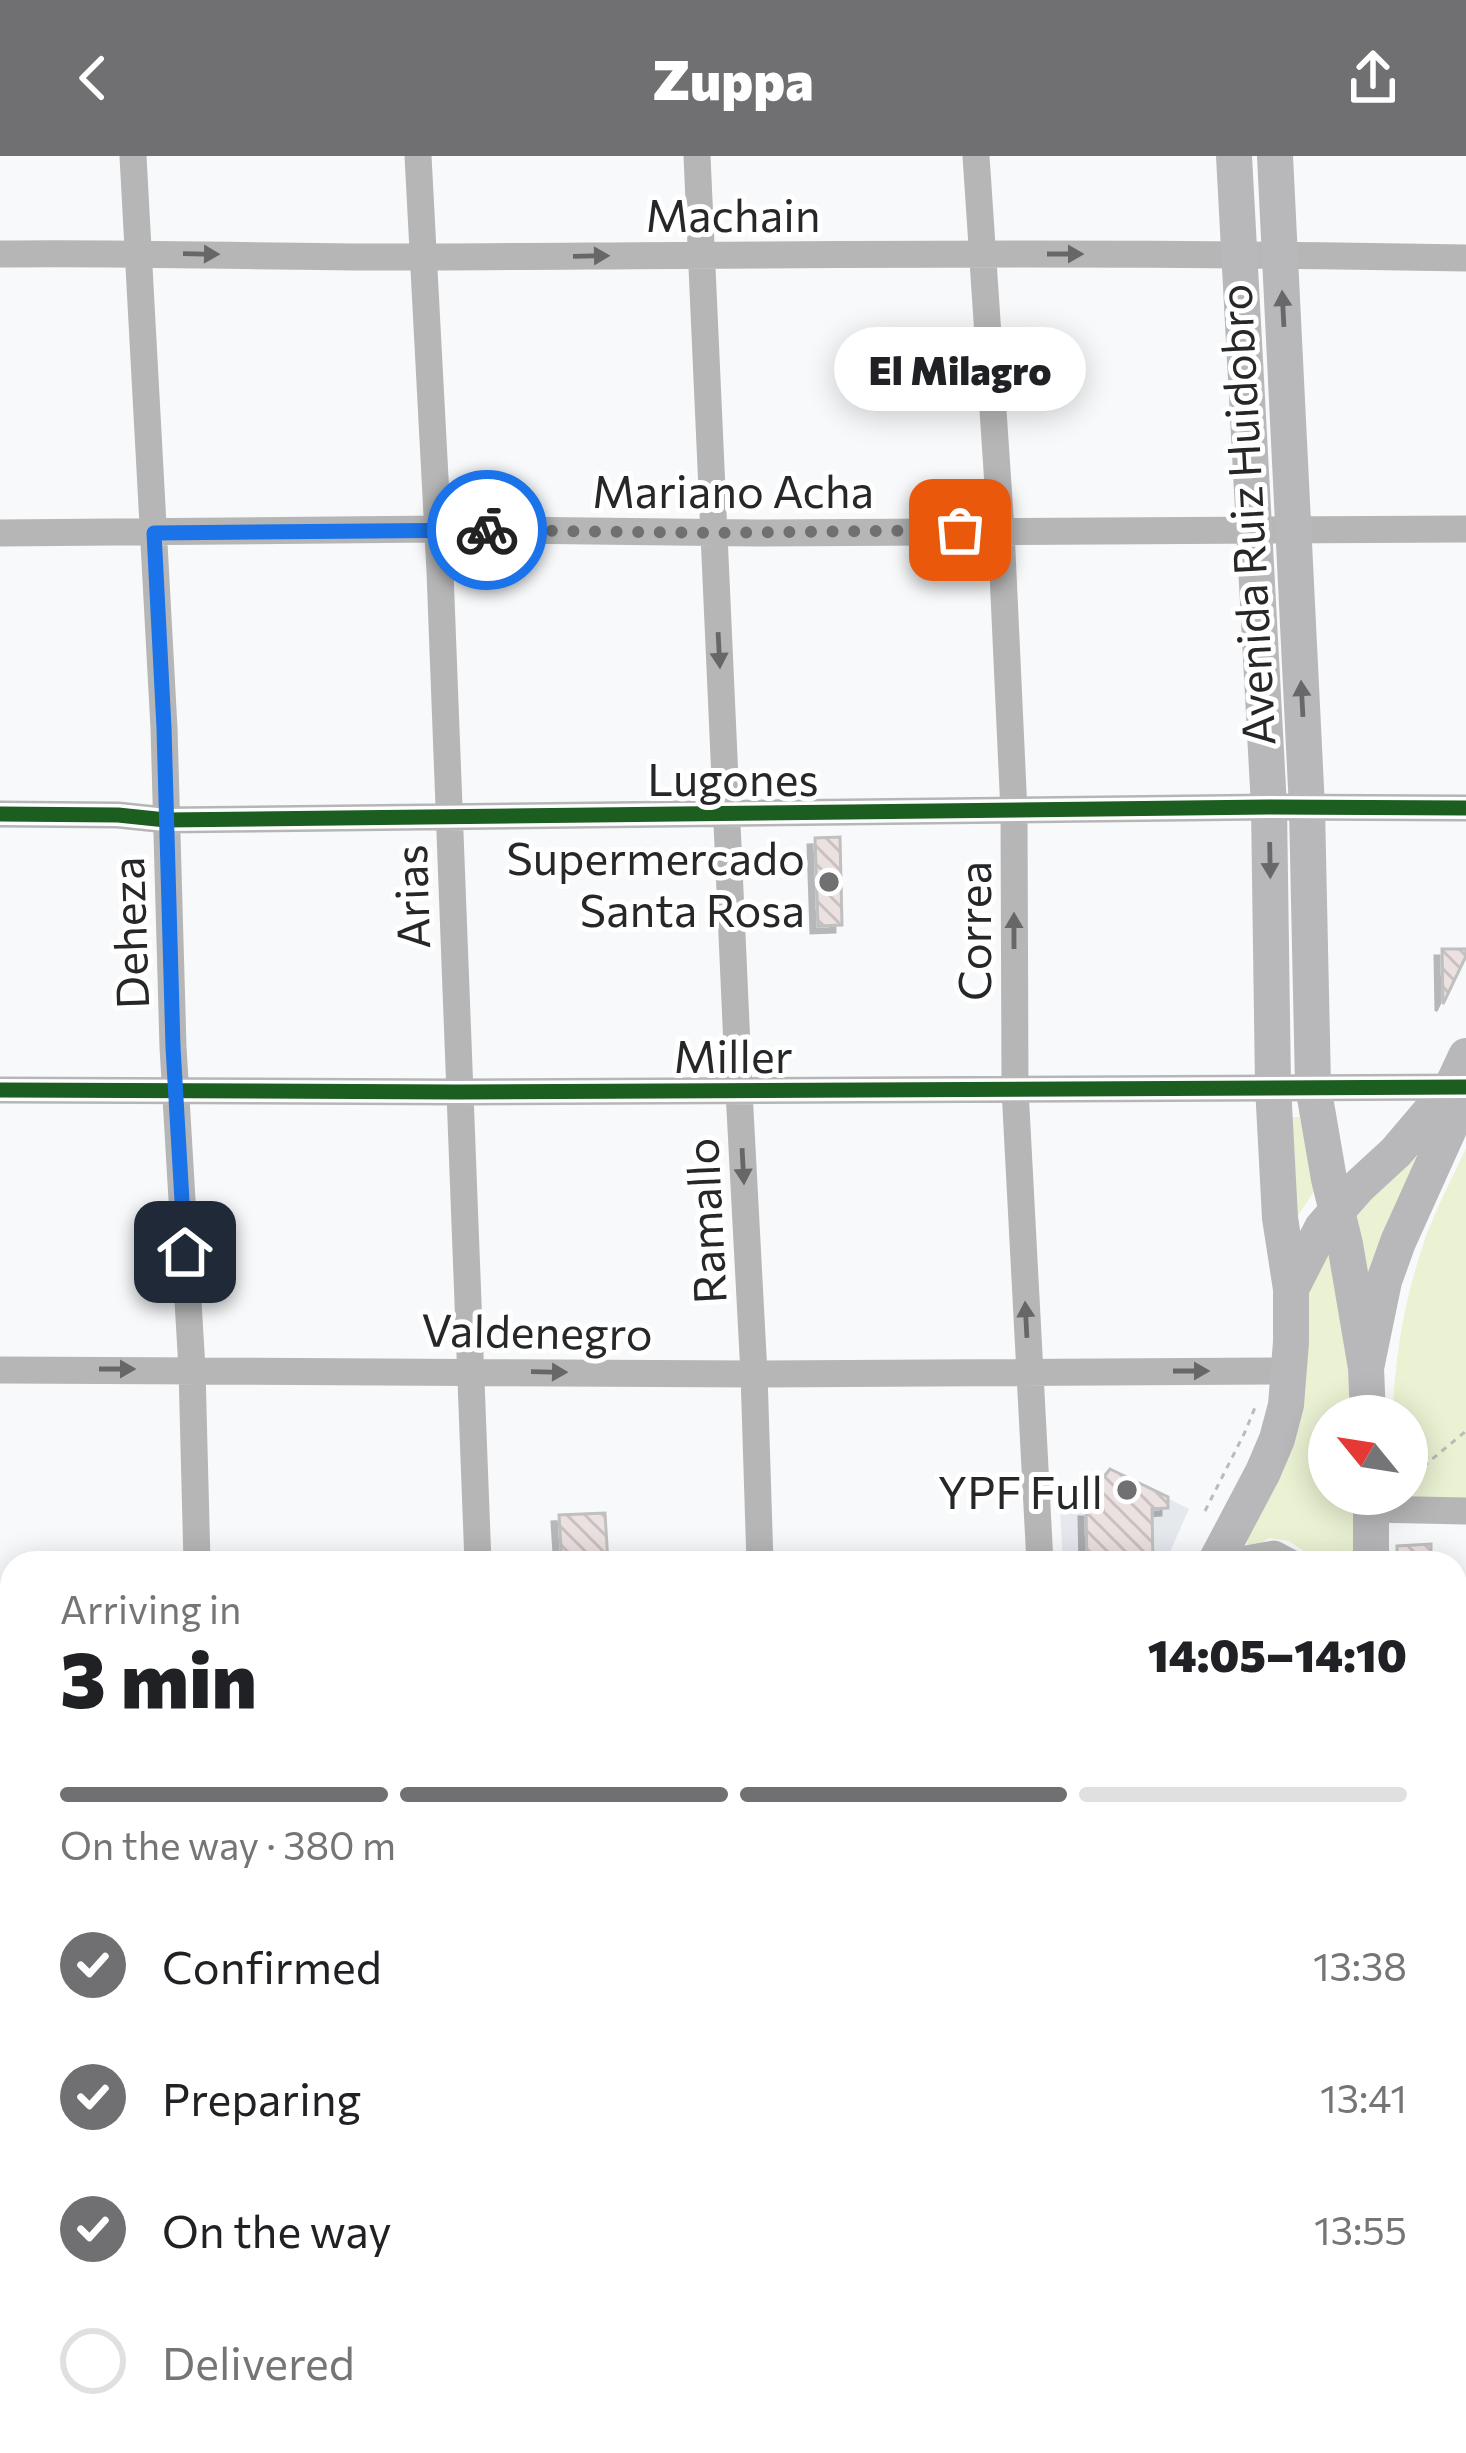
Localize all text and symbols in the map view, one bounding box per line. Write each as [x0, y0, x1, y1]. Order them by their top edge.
icon: back [60, 45, 126, 111]
text: Zuppa [652, 45, 814, 111]
icon: share [1340, 45, 1406, 111]
street label: Machain [645, 186, 821, 241]
one-way arrow [183, 244, 221, 263]
one-way arrow [1047, 244, 1085, 264]
one-way arrow [573, 246, 611, 265]
street label: Avenida Ruiz Huidobro [1205, 283, 1285, 747]
one-way arrow [1273, 289, 1292, 327]
callout: El Milagro [834, 326, 1086, 410]
text: El Milagro [868, 345, 1052, 393]
street label: Mariano Acha [592, 462, 874, 517]
courier [427, 470, 547, 590]
pin [909, 479, 1011, 581]
icon: bike [454, 497, 520, 563]
icon: bag [927, 497, 993, 563]
one-way arrow [710, 632, 729, 670]
one-way arrow [1292, 679, 1311, 717]
street label: Lugones [647, 750, 819, 805]
place label: Supermercado Santa Rosa [506, 829, 805, 936]
one-way arrow [1260, 842, 1280, 880]
street label: Arias [381, 844, 439, 950]
street label: Deheza [98, 856, 158, 1010]
street label: Correa [945, 861, 1000, 1001]
marker: Supermercado Santa Rosa [816, 869, 842, 895]
one-way arrow [1004, 911, 1024, 949]
street label: Miller [673, 1027, 793, 1082]
street label: Ramallo [672, 1137, 736, 1305]
one-way arrow [734, 1148, 753, 1186]
pin [134, 1201, 236, 1303]
icon: home [152, 1219, 218, 1285]
street label: Valdenegro [421, 1300, 653, 1360]
one-way arrow [1017, 1301, 1036, 1338]
one-way arrow [99, 1359, 137, 1379]
one-way arrow [1173, 1361, 1211, 1381]
one-way arrow [531, 1362, 569, 1382]
north arrow [1308, 1395, 1428, 1515]
map controls [1308, 1395, 1428, 1515]
place label: YPF Full [938, 1463, 1103, 1518]
marker: YPF Full [1114, 1477, 1140, 1503]
text: Arriving in [60, 1584, 241, 1632]
text: 14:05–14:10 [1148, 1626, 1407, 1681]
text: 3 min [60, 1629, 257, 1724]
text: On the way · 380 m [60, 1820, 396, 1868]
icon: check [60, 1932, 126, 1998]
text: Confirmed [162, 1938, 382, 1993]
text: 13:38 [1313, 1941, 1407, 1989]
icon: check [60, 2064, 126, 2130]
text: Preparing [162, 2070, 361, 2125]
text: 13:41 [1320, 2073, 1407, 2121]
icon: check [60, 2196, 126, 2262]
text: On the way [162, 2202, 392, 2257]
text: 13:55 [1314, 2205, 1407, 2253]
text: Delivered [162, 2334, 355, 2389]

